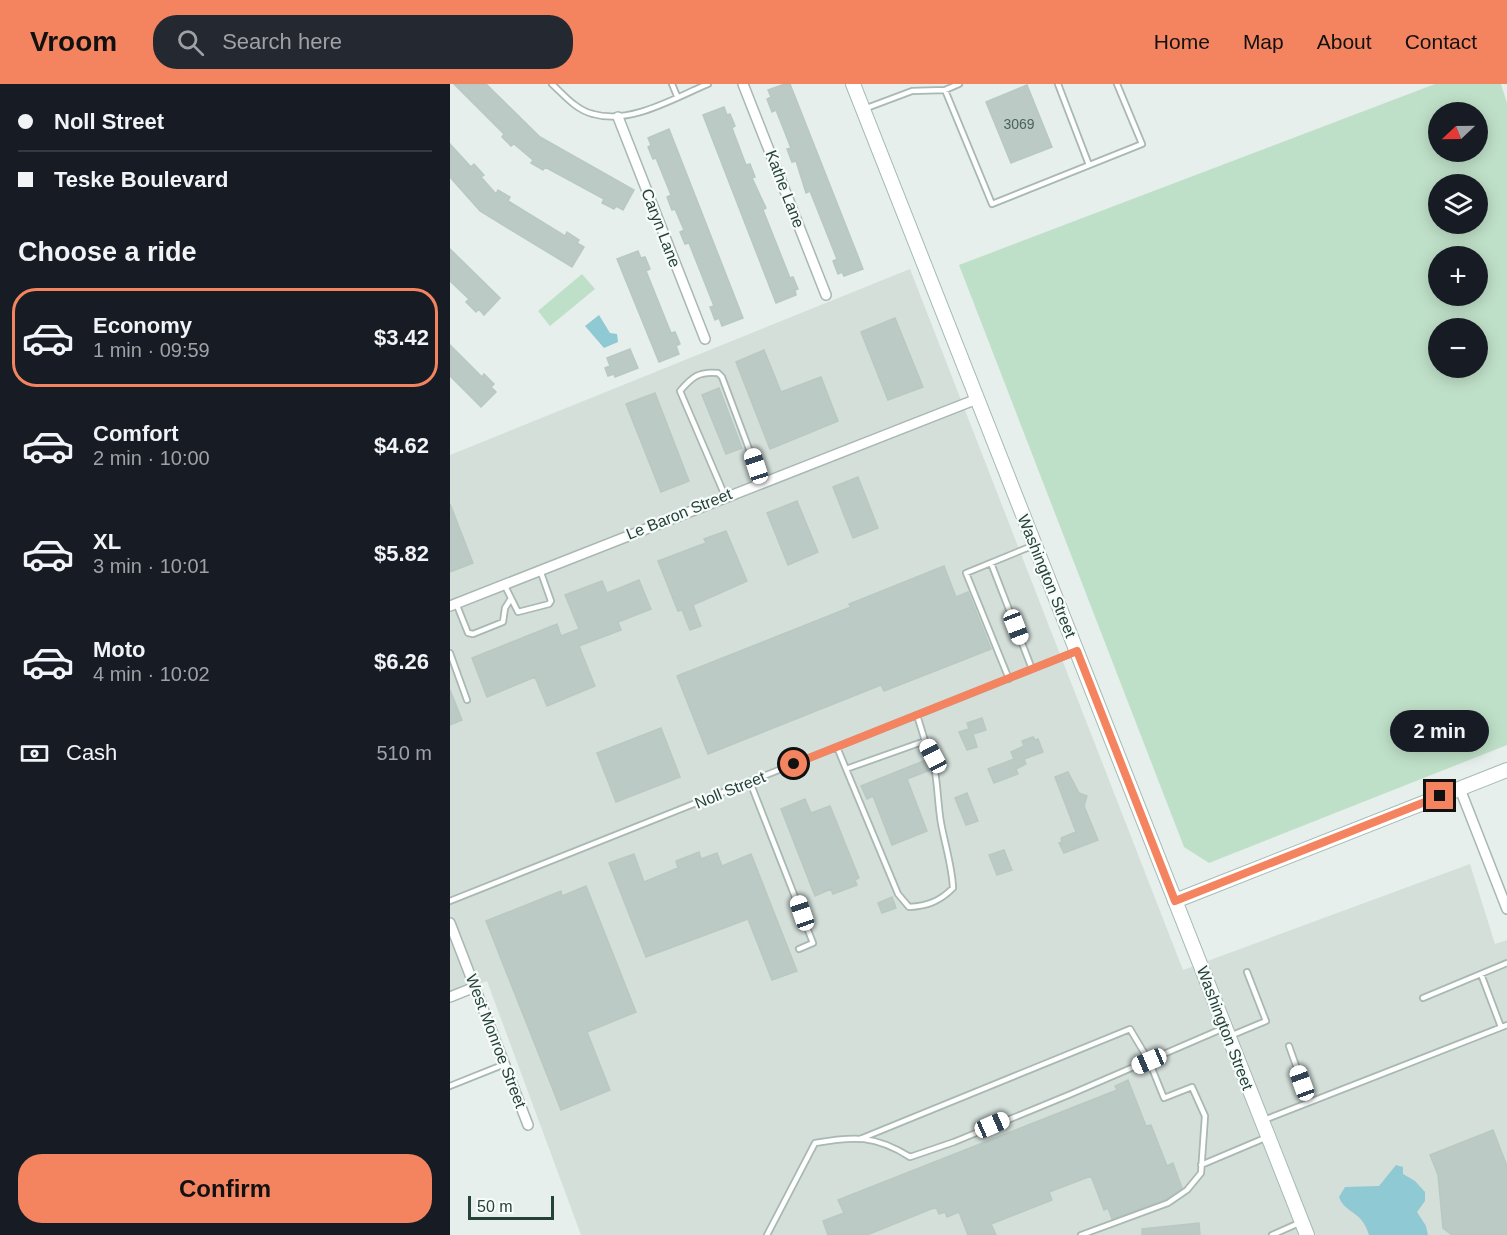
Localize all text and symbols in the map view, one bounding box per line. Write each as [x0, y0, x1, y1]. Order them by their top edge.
search box [153, 15, 573, 69]
text: Vroom [30, 26, 117, 57]
icon: search [174, 26, 207, 59]
text: Search here [222, 29, 342, 54]
text: Home [1154, 30, 1210, 53]
text: Map [1243, 30, 1284, 53]
text: About [1317, 30, 1372, 53]
text: Contact [1405, 30, 1477, 53]
north arrow [1428, 102, 1488, 162]
map controls [1428, 102, 1488, 378]
text: Noll Street [54, 109, 164, 134]
house number: 3069 [1003, 116, 1035, 132]
street label: Kathe Lane [762, 148, 808, 230]
text: Teske Boulevard [54, 167, 228, 192]
button: layers [1428, 174, 1488, 234]
street label: Caryn Lane [638, 186, 684, 270]
text: Choose a ride [18, 237, 197, 267]
button: + [1428, 246, 1488, 306]
icon: car [21, 311, 75, 365]
text: Economy [93, 313, 192, 338]
button: − [1428, 318, 1488, 378]
text: $3.42 [374, 325, 429, 350]
text: 1 min · 09:59 [93, 339, 210, 361]
icon: car [21, 419, 75, 473]
text: Comfort [93, 421, 179, 446]
text: $4.62 [374, 433, 429, 458]
car [742, 446, 770, 486]
text: 2 min · 10:00 [93, 447, 210, 469]
street label: Le Baron Street [624, 485, 735, 543]
street label: Washington Street [1015, 512, 1080, 640]
icon: car [21, 527, 75, 581]
text: XL [93, 529, 121, 554]
text: $5.82 [374, 541, 429, 566]
text: 3 min · 10:01 [93, 555, 210, 577]
car [1001, 607, 1031, 647]
icon: car [21, 635, 75, 689]
text: Moto [93, 637, 146, 662]
text: $6.26 [374, 649, 429, 674]
text: 4 min · 10:02 [93, 663, 210, 685]
callout: 2 min [1390, 709, 1490, 751]
text: 2 min [1413, 720, 1466, 742]
car [917, 736, 949, 776]
icon: cash [18, 737, 51, 770]
text: Cash [66, 740, 117, 765]
text: 510 m [376, 742, 432, 764]
route start [780, 750, 807, 777]
street label: Noll Street [692, 768, 768, 812]
route end [1426, 782, 1453, 809]
car [788, 893, 816, 933]
street label: Washington Street [1194, 964, 1257, 1093]
street label: West Monroe Street [463, 972, 530, 1111]
car [1129, 1046, 1169, 1076]
car [1287, 1063, 1317, 1103]
car [972, 1109, 1012, 1141]
button: Confirm [18, 1154, 432, 1223]
scale bar [468, 1193, 554, 1220]
text: 50 m [477, 1198, 513, 1215]

